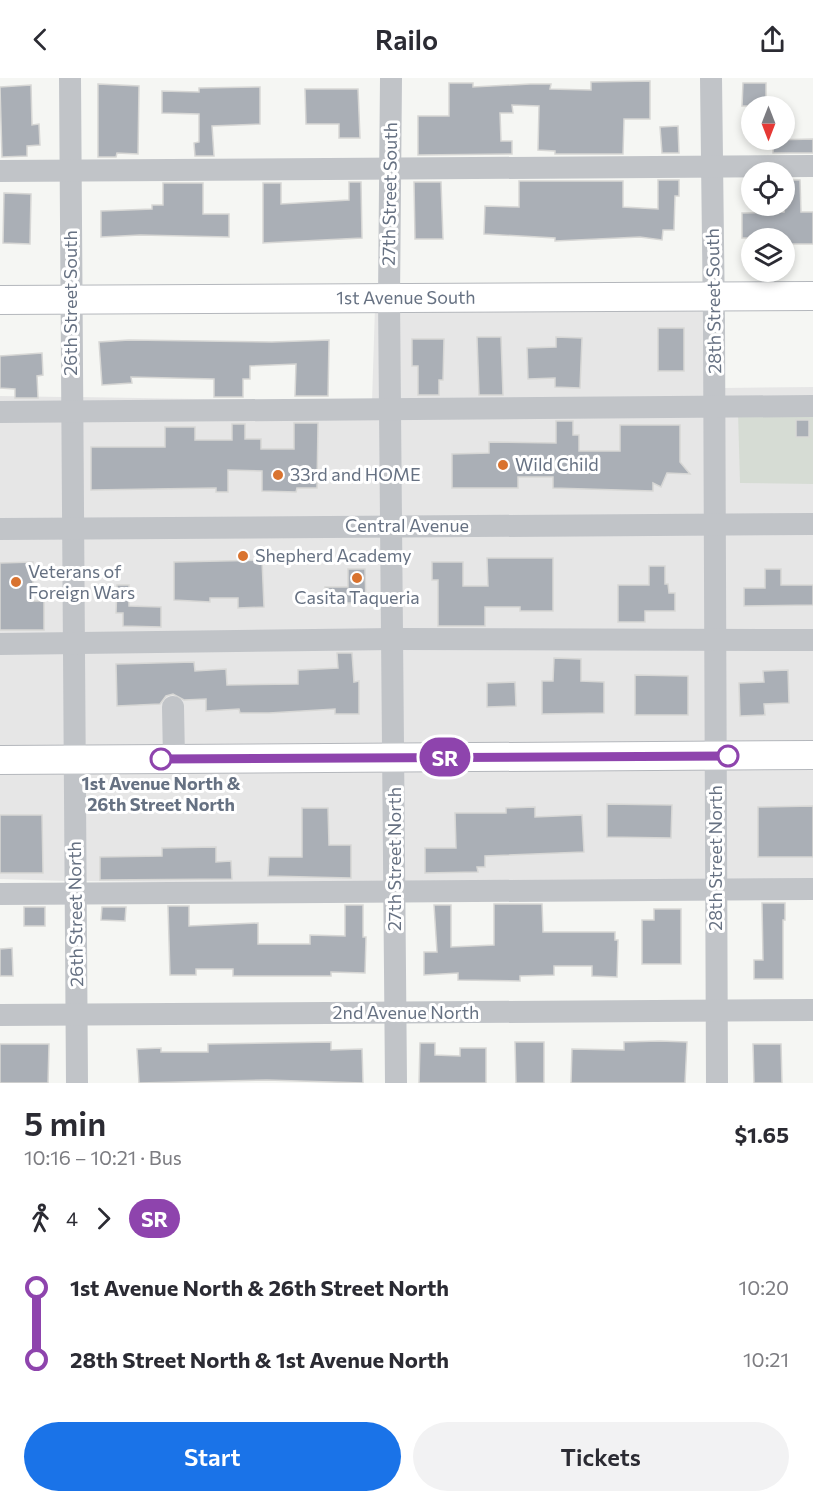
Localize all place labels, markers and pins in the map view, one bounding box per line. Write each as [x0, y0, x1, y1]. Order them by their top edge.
place label: Wild Child [515, 453, 599, 475]
marker: Wild Child [496, 458, 510, 472]
place label: 33rd and HOME [290, 463, 421, 485]
marker: 33rd and HOME [271, 468, 285, 482]
place label: Shepherd Academy [255, 544, 412, 566]
marker: Shepherd Academy [236, 549, 250, 563]
place label: Veterans of Foreign Wars [28, 560, 135, 603]
marker: Casita Taqueria [350, 571, 364, 585]
marker: Veterans of Foreign Wars [9, 575, 23, 589]
place label: Casita Taqueria [294, 586, 420, 608]
unlabelled marker [717, 745, 739, 767]
marker: 1st Avenue North & 26th Street North [150, 748, 172, 770]
place label: 1st Avenue North & 26th Street North [82, 772, 241, 815]

